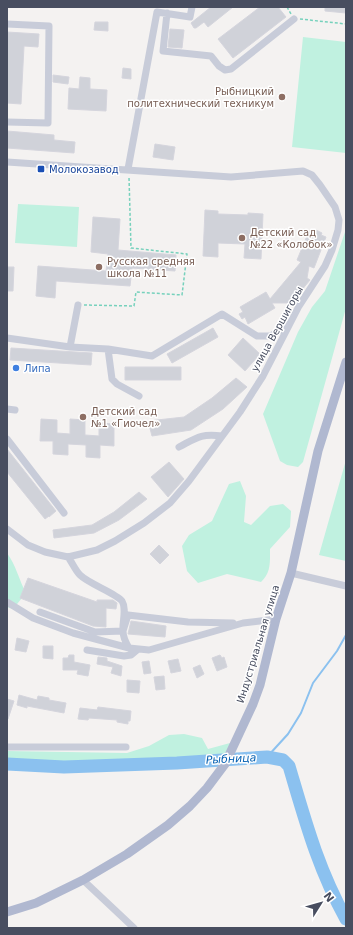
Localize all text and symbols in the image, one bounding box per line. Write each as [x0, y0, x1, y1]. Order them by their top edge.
place label: Рыбницкий политехнический техникум [127, 86, 274, 109]
marker: Рыбницкий политехнический техникум [277, 92, 287, 102]
marker: Молокозавод [36, 164, 46, 174]
place label: Молокозавод [49, 164, 119, 175]
place label: Детский сад №22 «Колобок» [250, 227, 333, 250]
marker: Детский сад №22 «Колобок» [237, 233, 247, 243]
place label: Русская средняя школа №11 [107, 256, 195, 279]
marker: Русская средняя школа №11 [94, 262, 104, 272]
street label: улица Вершигоры [249, 285, 305, 373]
marker: Липа [11, 363, 21, 373]
place label: Липа [24, 363, 51, 374]
place label: Детский сад №1 «Гиочел» [91, 406, 160, 429]
marker: Детский сад №1 «Гиочел» [78, 412, 88, 422]
street label: Индустриальная улица [235, 584, 281, 704]
water label: Рыбница [205, 751, 257, 767]
north arrow [301, 883, 341, 923]
text: N [321, 890, 337, 905]

